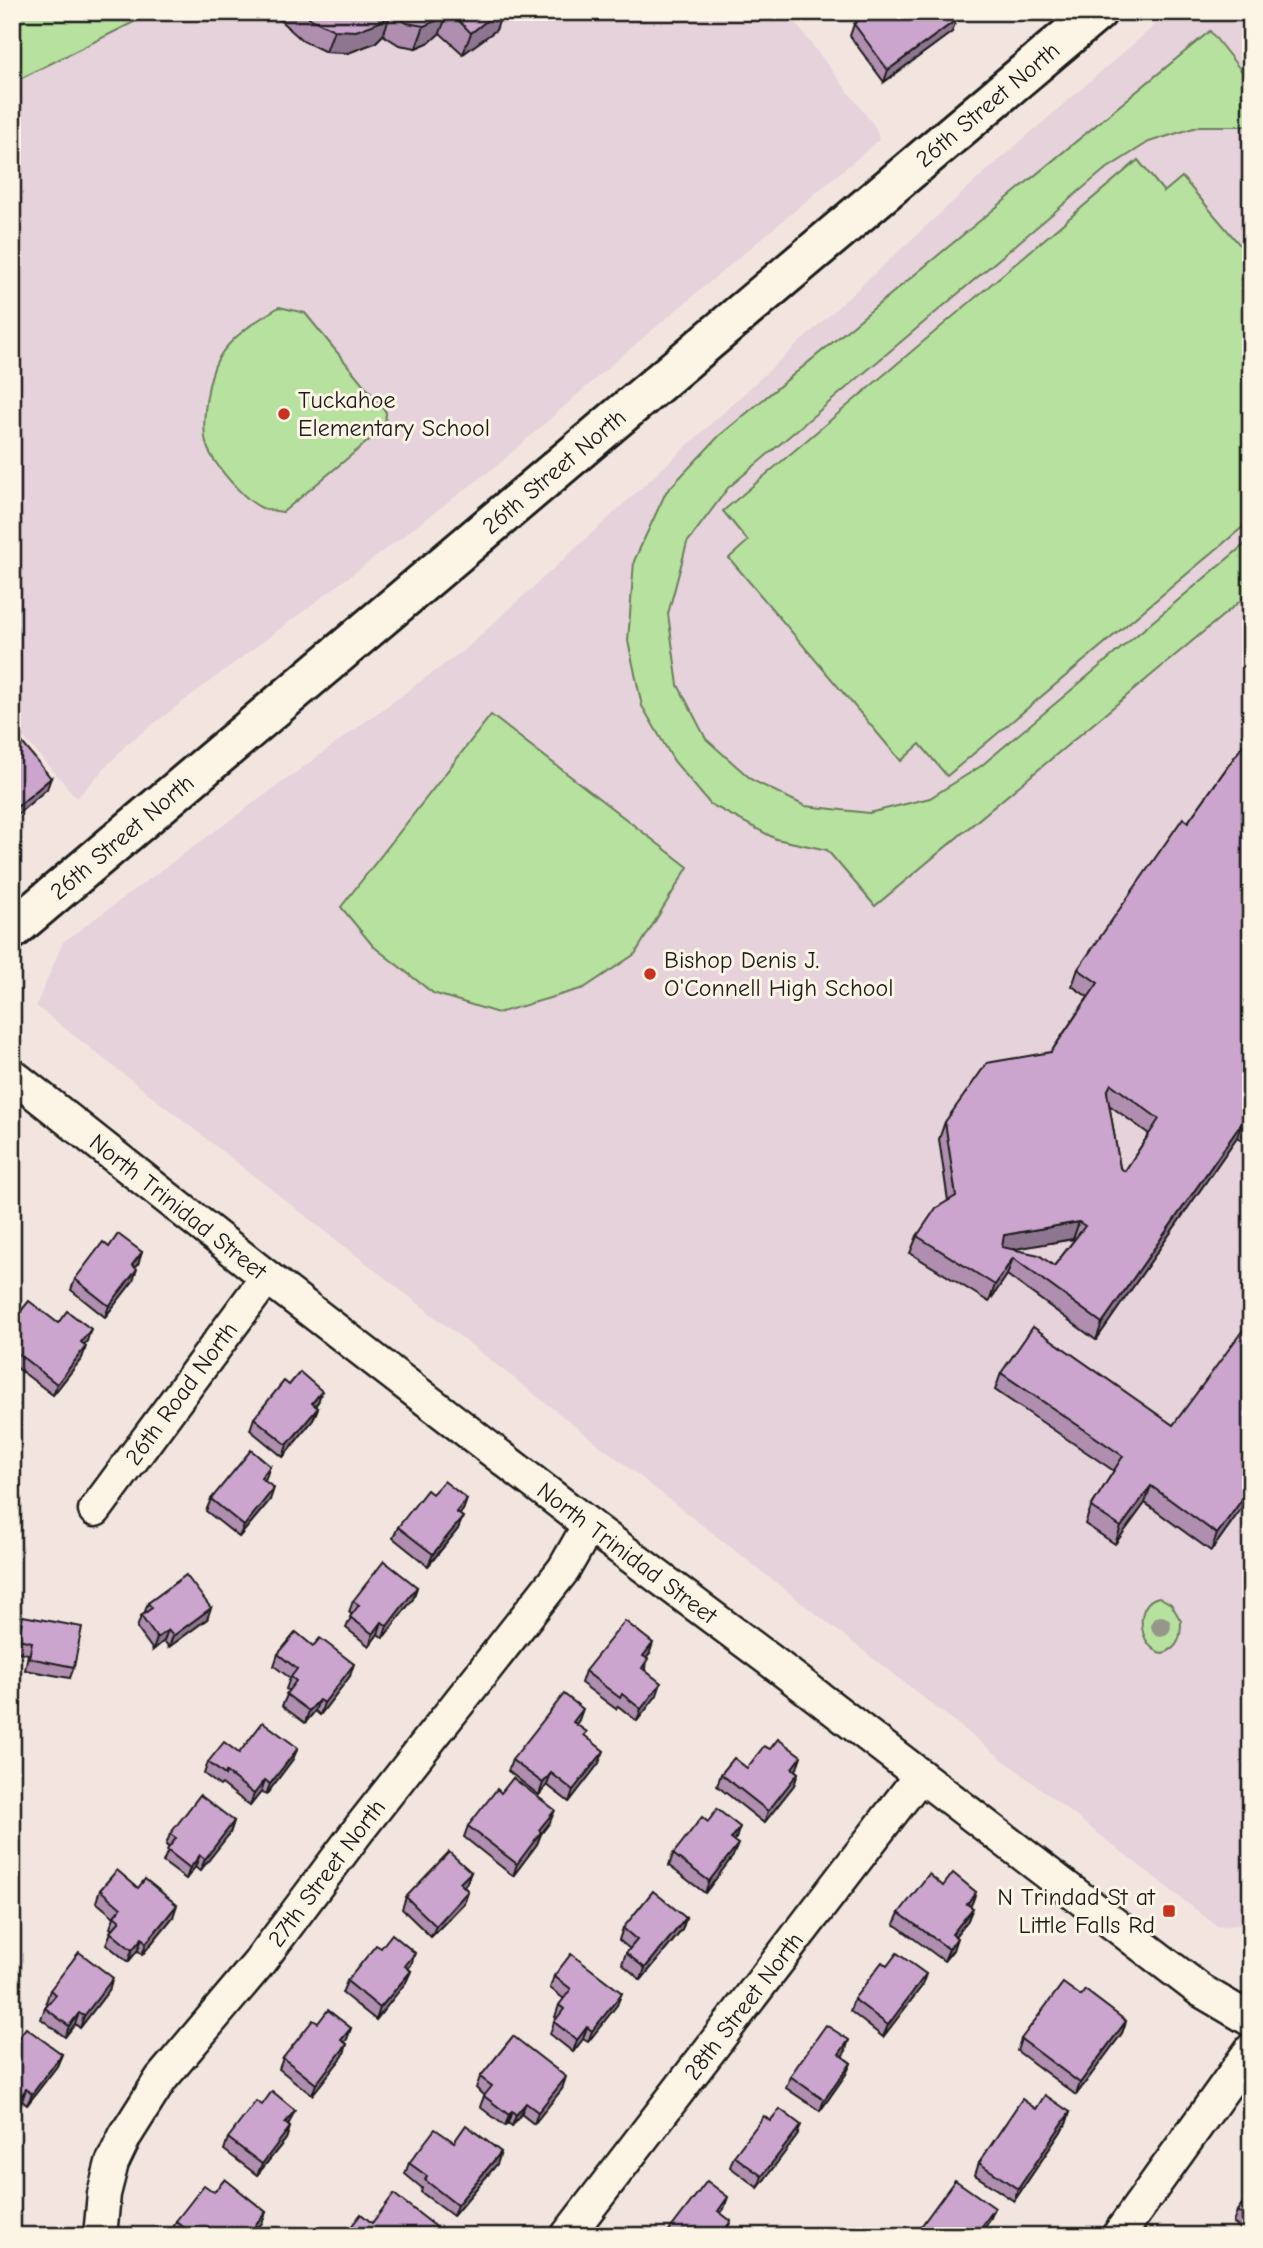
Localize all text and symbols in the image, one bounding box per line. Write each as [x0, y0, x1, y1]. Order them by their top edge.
street label: 26th Street North [910, 36, 1065, 173]
place label: Tuckahoe Elementary School [298, 386, 490, 442]
street label: 26th Street North [477, 403, 632, 540]
marker: Tuckahoe Elementary School [276, 406, 292, 422]
street label: 26th Street North [44, 768, 199, 906]
place label: Bishop Denis J. O'Connell High School [664, 946, 893, 1002]
marker: Bishop Denis J. O'Connell High School [642, 966, 658, 982]
street label: North Trinidad Street [84, 1128, 273, 1286]
street label: 26th Road North [119, 1316, 243, 1470]
street label: North Trinidad Street [532, 1476, 723, 1630]
street label: 27th Street North [262, 1794, 391, 1952]
place label: N Trindad St at Little Falls Rd [997, 1883, 1156, 1939]
marker: N Trindad St at Little Falls Rd [1161, 1903, 1177, 1919]
street label: 28th Street North [678, 1927, 809, 2085]

